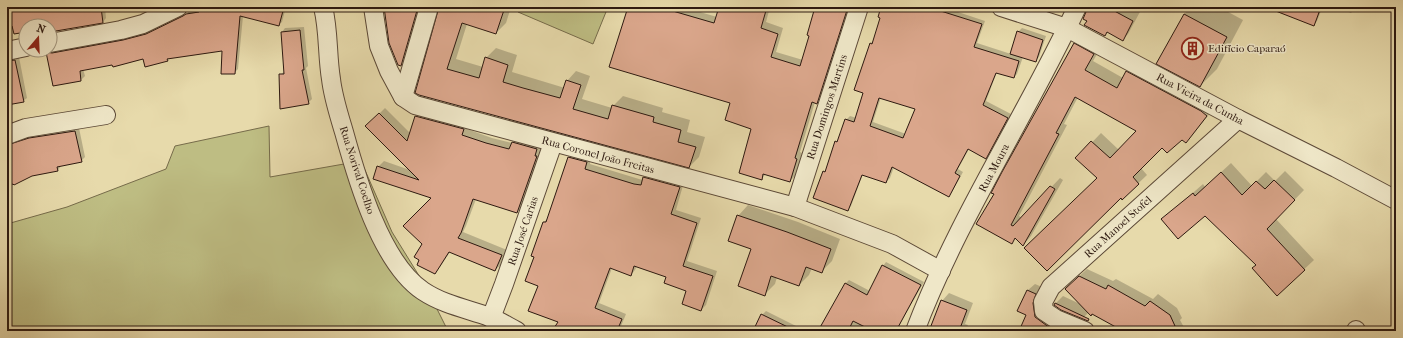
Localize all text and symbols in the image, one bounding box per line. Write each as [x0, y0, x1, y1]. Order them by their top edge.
north arrow [18, 18, 58, 58]
text: N [35, 22, 48, 37]
building icon: Edifício Caparaó [1180, 35, 1206, 61]
place label: Edifício Caparaó [1208, 42, 1286, 55]
street label: Rua Domingos Martins [804, 53, 850, 161]
street label: Rua Vieira da Cunha [1154, 70, 1247, 128]
street label: Rua Norival Coelho [337, 124, 378, 216]
street label: Rua Coronel João Freitas [540, 134, 656, 176]
street label: Rua Moura [976, 141, 1013, 194]
street label: Rua Manoel Stofel [1082, 193, 1154, 261]
street label: Rua José Carias [505, 195, 541, 267]

